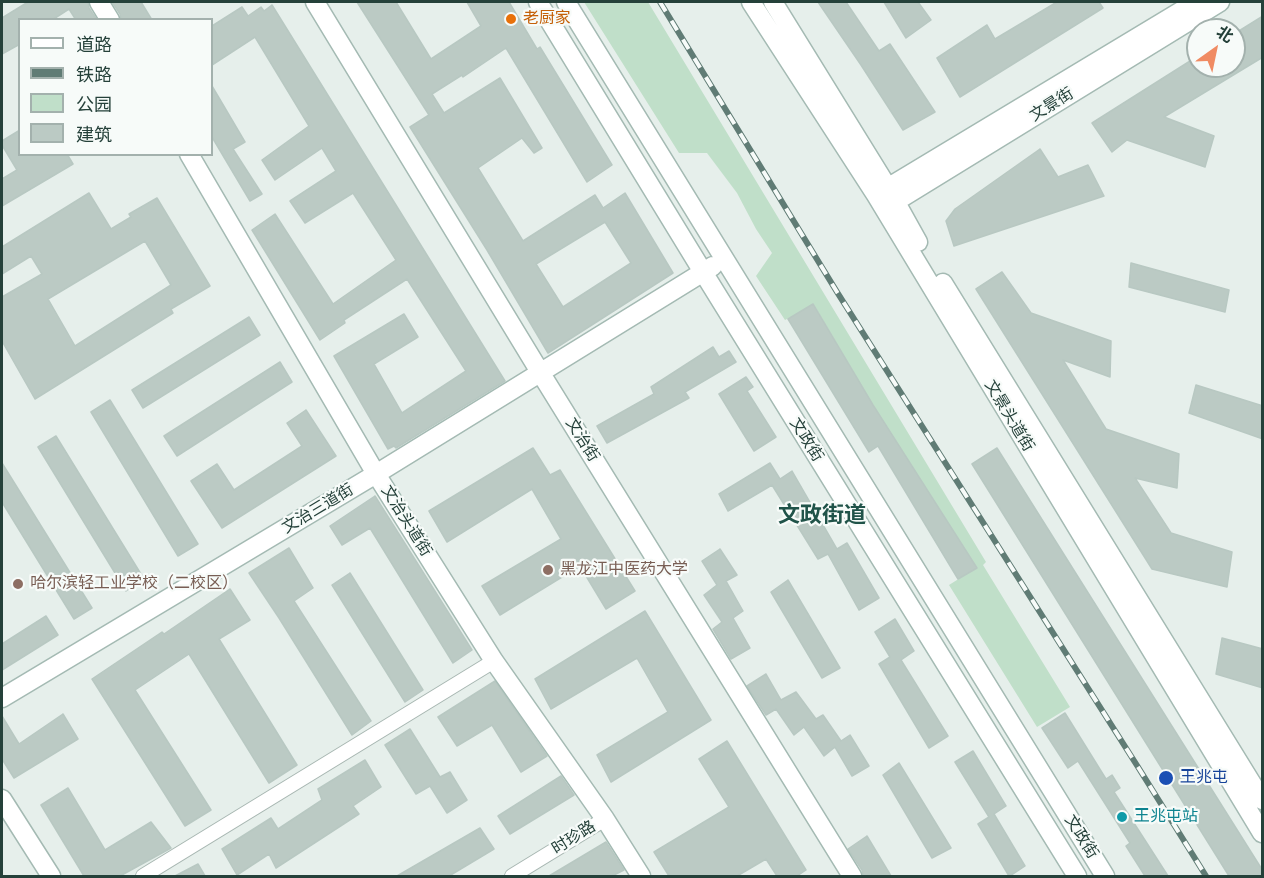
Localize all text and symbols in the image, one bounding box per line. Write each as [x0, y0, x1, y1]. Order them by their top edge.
place label: 老厨家 [523, 9, 571, 29]
marker: 老厨家 [504, 12, 518, 26]
legend [18, 18, 213, 156]
north arrow [1186, 18, 1246, 78]
text: 北 [1214, 23, 1236, 46]
text: 道路 [76, 35, 112, 55]
text: 铁路 [76, 65, 112, 85]
street label: 文景街 [1027, 84, 1077, 126]
text: 公园 [76, 95, 112, 115]
text: 建筑 [76, 125, 112, 145]
street label: 文景头道街 [980, 377, 1038, 455]
street label: 文治街 [561, 415, 603, 465]
street label: 文政街 [785, 415, 827, 465]
street label: 文治三道街 [279, 480, 357, 538]
street label: 文治头道街 [377, 482, 435, 560]
district label: 文政街道 [778, 503, 866, 529]
place label: 黑龙江中医药大学 [560, 560, 688, 580]
marker: 黑龙江中医药大学 [541, 563, 555, 577]
place label: 哈尔滨轻工业学校（二校区） [30, 574, 238, 594]
marker: 哈尔滨轻工业学校（二校区） [11, 577, 25, 591]
place label: 王兆屯 [1180, 768, 1228, 788]
marker: 王兆屯 [1157, 769, 1175, 787]
place label: 王兆屯站 [1134, 807, 1198, 827]
marker: 王兆屯站 [1115, 810, 1129, 824]
street label: 文政街 [1060, 812, 1102, 862]
street label: 时珍路 [549, 817, 599, 859]

